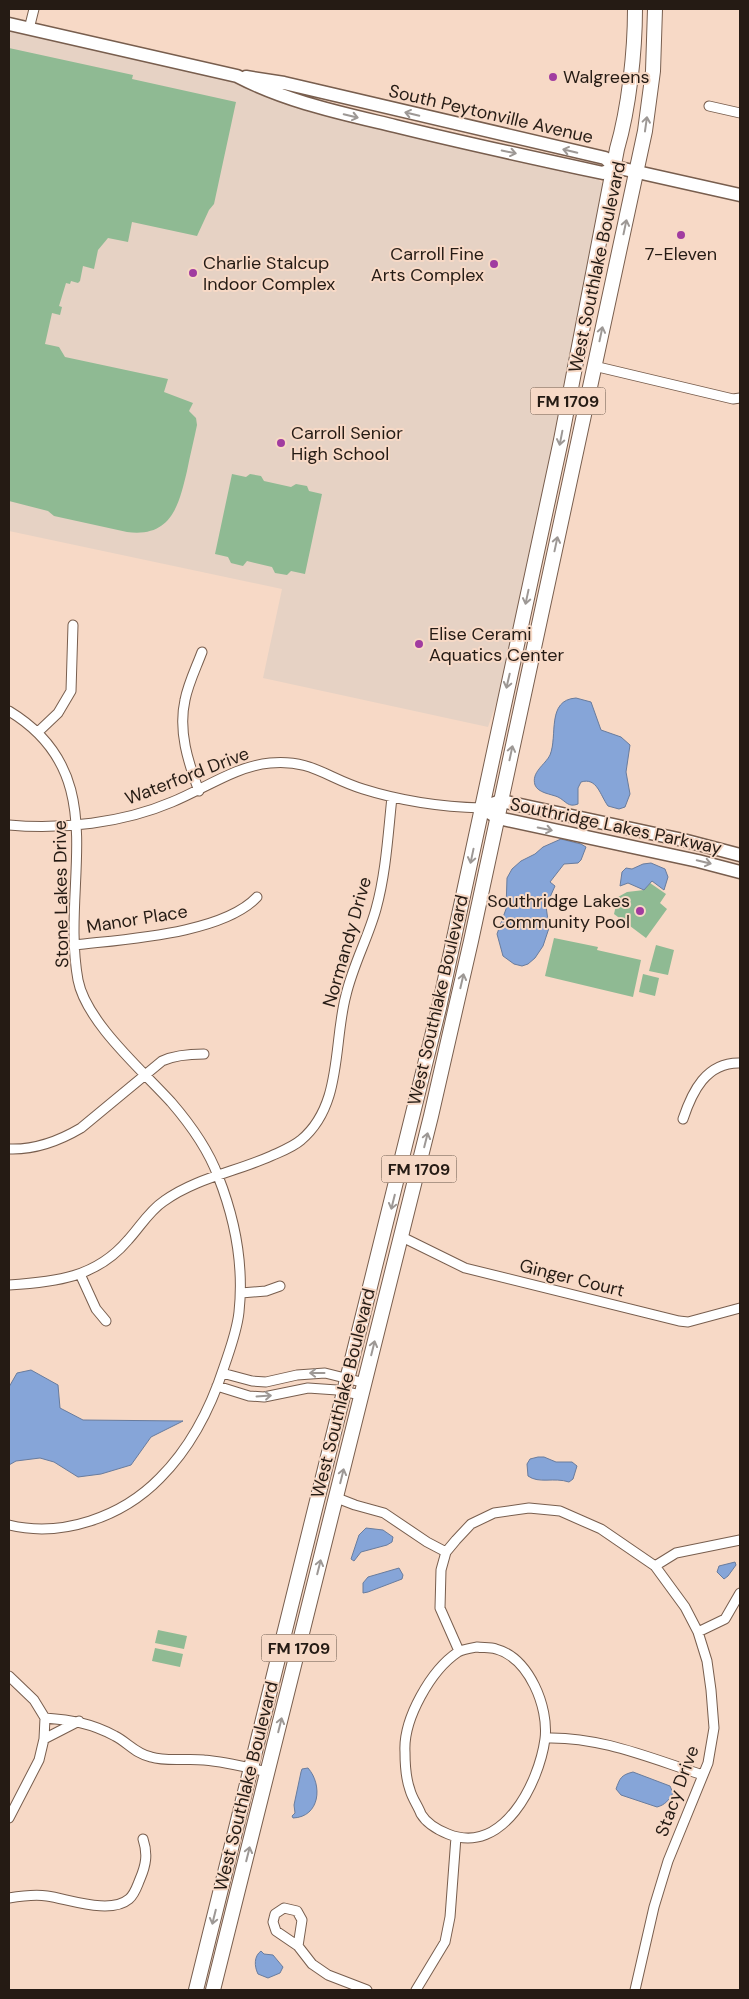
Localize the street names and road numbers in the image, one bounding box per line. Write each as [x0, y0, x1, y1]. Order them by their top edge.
street label: South Peytonville Avenue [386, 79, 596, 149]
street label: West Southlake Boulevard [563, 159, 631, 375]
road number: FM 1709 [530, 388, 606, 414]
street label: Waterford Drive [121, 741, 253, 811]
street label: Southridge Lakes Parkway [508, 792, 724, 860]
street label: Stone Lakes Drive [48, 820, 74, 968]
street label: Normandy Drive [317, 874, 377, 1010]
street label: West Southlake Boulevard [402, 892, 474, 1108]
street label: Manor Place [85, 899, 189, 939]
road number: FM 1709 [382, 1156, 456, 1182]
street label: Ginger Court [517, 1253, 627, 1303]
street label: West Southlake Boulevard [305, 1286, 381, 1500]
road number: FM 1709 [262, 1635, 336, 1662]
street label: West Southlake Boulevard [208, 1679, 284, 1893]
street label: Stacy Drive [649, 1742, 705, 1840]

